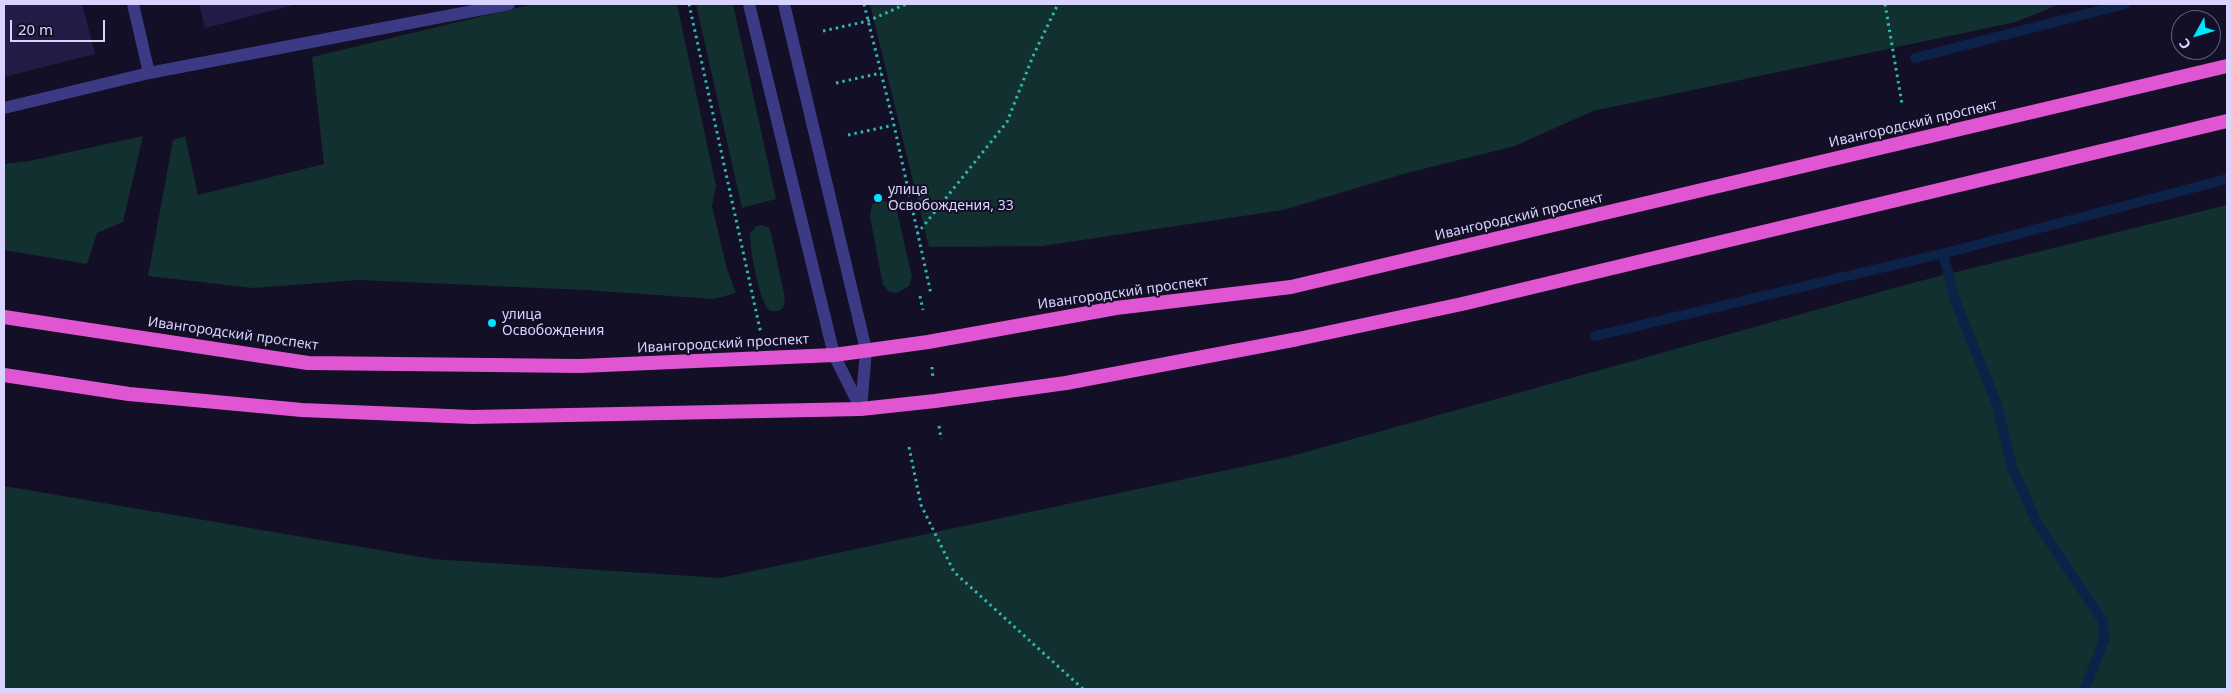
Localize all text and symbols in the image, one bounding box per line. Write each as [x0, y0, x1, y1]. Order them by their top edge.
scale bar [12, 10, 108, 42]
north arrow [2171, 10, 2221, 60]
text: 20 m [18, 19, 53, 39]
text: С [2175, 35, 2195, 54]
street label: Ивангородский проспект [1827, 96, 1999, 152]
place label: улица Освобождения, 33 [888, 182, 1014, 214]
street label: Ивангородский проспект [1433, 189, 1605, 245]
marker: улица Освобождения, 33 [872, 192, 884, 204]
street label: Ивангородский проспект [1037, 273, 1209, 313]
place label: улица Освобождения [502, 307, 604, 340]
street label: Ивангородский проспект [147, 314, 319, 354]
marker: улица Освобождения [486, 317, 498, 329]
street label: Ивангородский проспект [637, 331, 809, 357]

